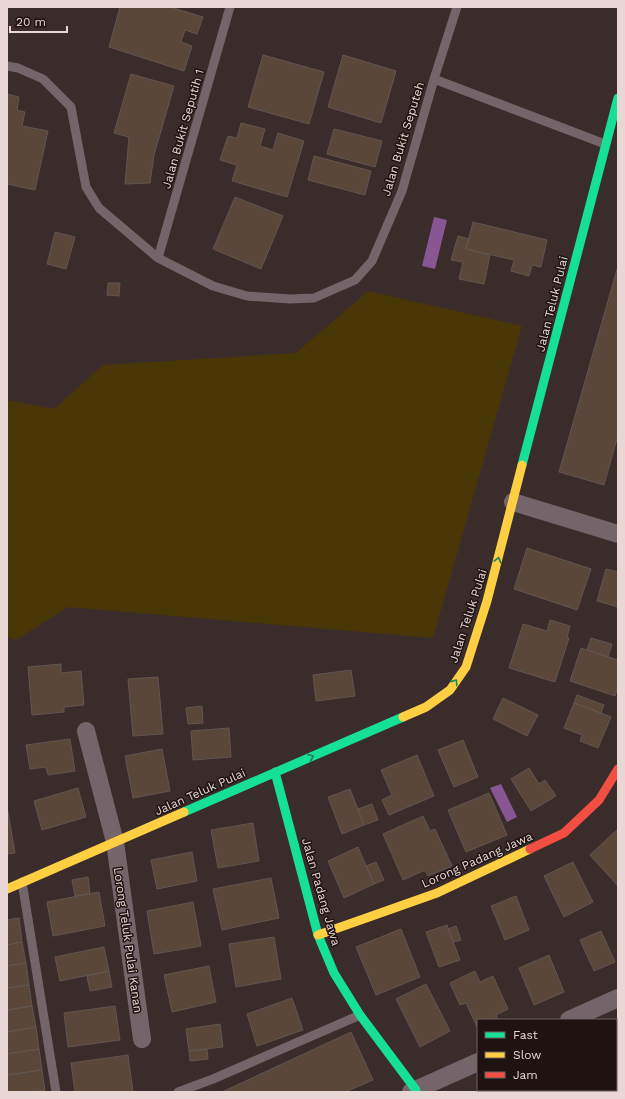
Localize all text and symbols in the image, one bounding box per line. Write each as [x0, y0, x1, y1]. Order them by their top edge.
scale bar [10, 8, 67, 34]
text: 20 m [16, 15, 46, 29]
street label: Jalan Bukit Seputih 1 [159, 68, 207, 190]
street label: Jalan Bukit Seputeh [379, 80, 427, 198]
street label: Jalan Teluk Pulai [533, 255, 571, 353]
one-way arrow [493, 557, 501, 563]
street label: Jalan Teluk Pulai [446, 567, 490, 665]
one-way arrow [450, 680, 457, 687]
one-way arrow [307, 753, 314, 761]
street label: Jalan Teluk Pulai [152, 766, 248, 818]
street label: Lorong Padang Jawa [419, 829, 535, 891]
street label: Jalan Padang Jawa [299, 837, 343, 948]
street label: Lorong Teluk Pulai Kanan [111, 866, 145, 1014]
legend [477, 1019, 617, 1091]
text: Fast [513, 1028, 538, 1042]
text: Slow [513, 1048, 541, 1062]
text: Jam [513, 1068, 538, 1082]

